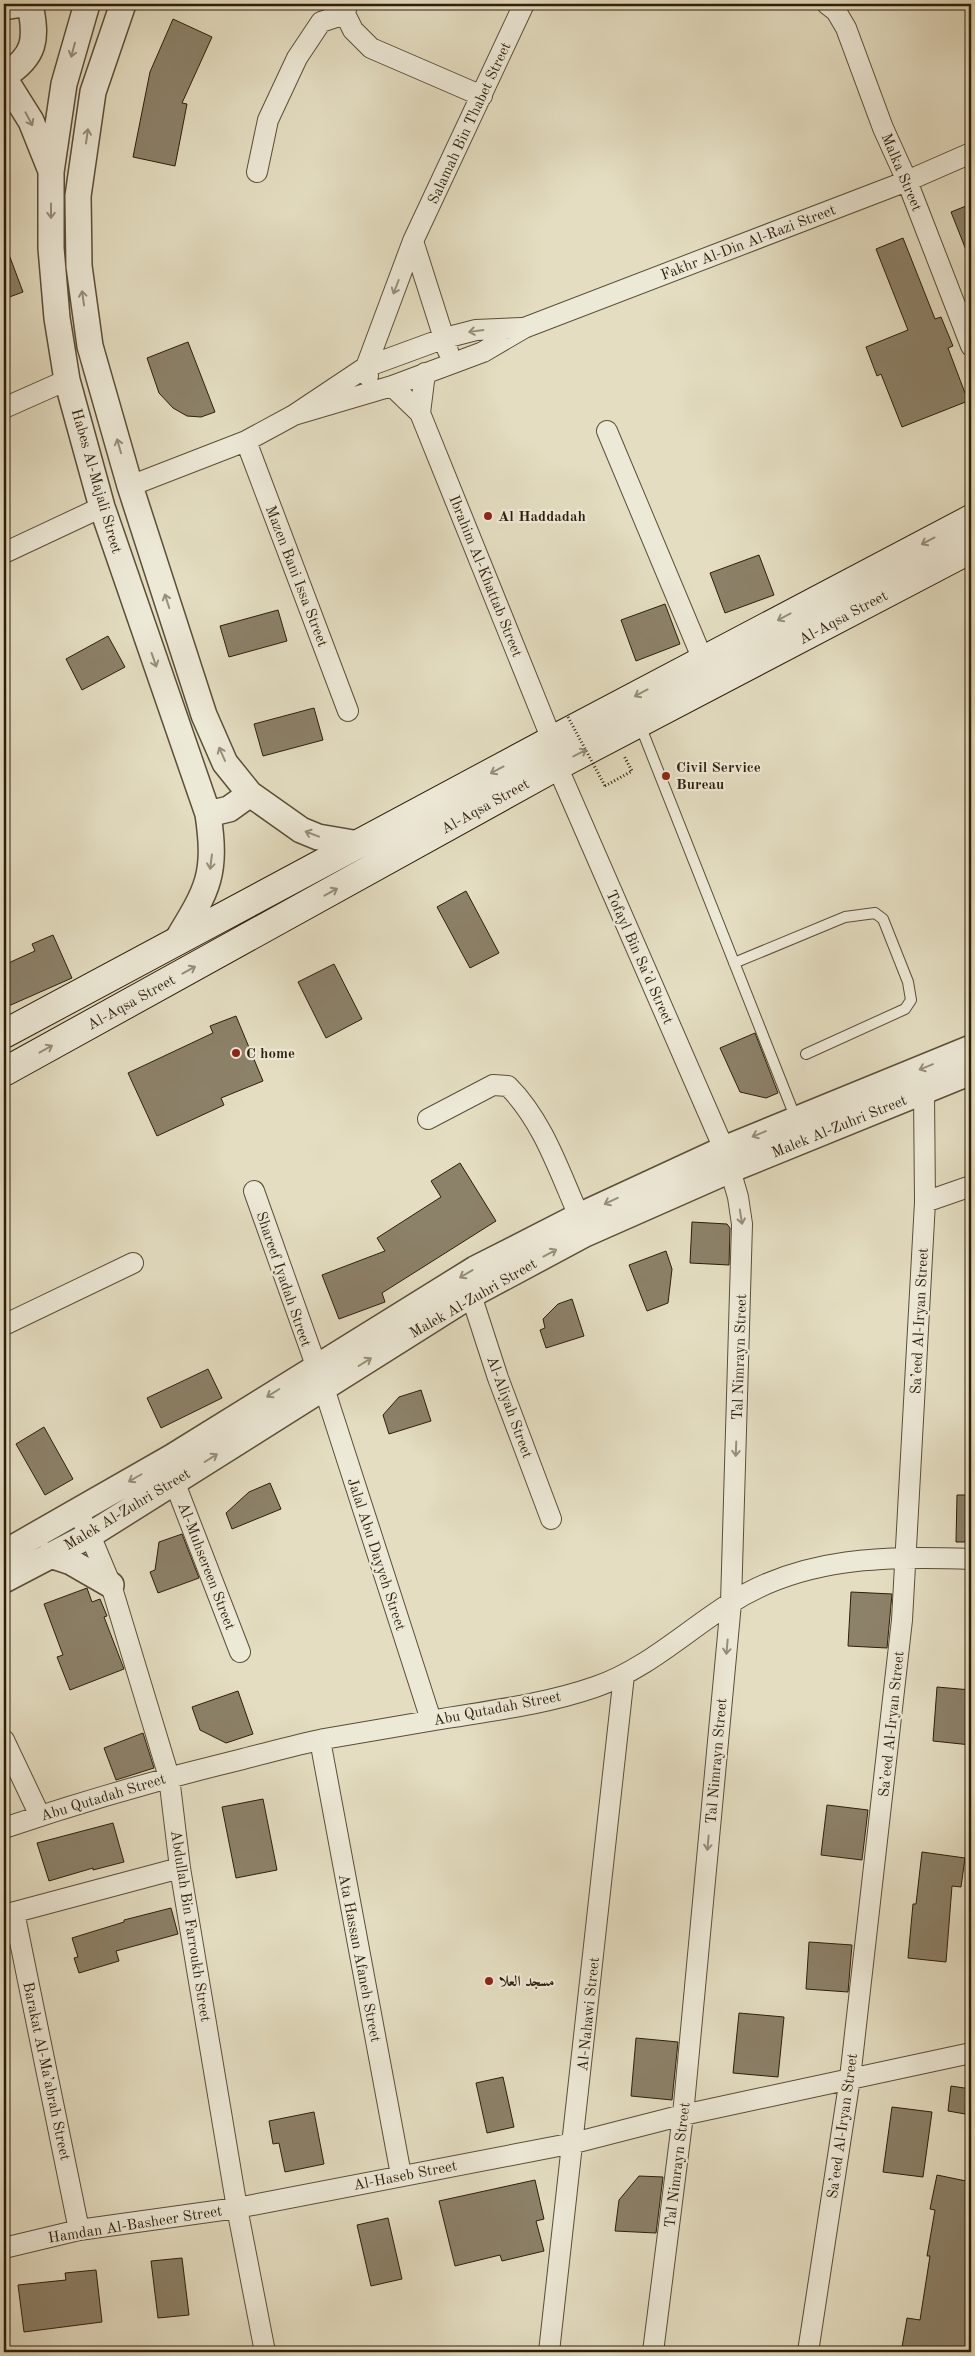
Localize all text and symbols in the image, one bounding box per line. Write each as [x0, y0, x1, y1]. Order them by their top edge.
street label: Salamah Bin Thabet Street [426, 40, 514, 207]
one-way arrow [68, 42, 77, 58]
one-way arrow [24, 112, 34, 127]
one-way arrow [82, 129, 92, 145]
street label: Malka Street [877, 131, 924, 214]
one-way arrow [46, 202, 56, 219]
street label: Fakhr Al-Din Al-Razi Street [659, 203, 838, 284]
one-way arrow [391, 279, 400, 294]
one-way arrow [78, 290, 88, 306]
one-way arrow [468, 326, 484, 336]
street label: Habes Al-Majali Street [68, 407, 123, 555]
one-way arrow [114, 439, 123, 455]
street label: Ibrahim Al-Khattab Street [445, 494, 524, 660]
street label: Mazen Bani Issa Street [262, 504, 330, 649]
marker: Al Haddadah [482, 510, 494, 522]
place label: Al Haddadah [498, 510, 586, 525]
one-way arrow [921, 537, 936, 546]
street label: Al-Aqsa Street [797, 589, 890, 648]
one-way arrow [162, 594, 172, 610]
one-way arrow [777, 612, 792, 622]
one-way arrow [150, 652, 159, 667]
one-way arrow [633, 688, 648, 698]
one-way arrow [216, 747, 226, 762]
one-way arrow [573, 748, 588, 758]
place label: Civil Service Bureau [676, 761, 761, 793]
one-way arrow [491, 765, 505, 775]
marker: Civil Service Bureau [660, 770, 672, 782]
street label: Al-Aqsa Street [439, 777, 532, 838]
one-way arrow [305, 829, 320, 839]
one-way arrow [206, 854, 216, 870]
one-way arrow [323, 887, 338, 896]
street label: Tofayl Bin Sa’d Street [602, 888, 675, 1027]
one-way arrow [181, 965, 196, 975]
street label: Al-Aqsa Street [85, 973, 178, 1034]
one-way arrow [39, 1043, 53, 1053]
marker: C home [230, 1047, 242, 1059]
place label: C home [246, 1047, 295, 1062]
one-way arrow [919, 1063, 934, 1072]
street label: Malek Al-Zuhri Street [770, 1093, 909, 1161]
one-way arrow [752, 1130, 767, 1140]
one-way arrow [604, 1197, 619, 1206]
one-way arrow [736, 1209, 746, 1225]
street label: Shareef Iyadah Street [252, 1210, 313, 1349]
street label: Sa’eed Al-Iryan Street [909, 1247, 932, 1395]
one-way arrow [542, 1248, 557, 1257]
street label: Malek Al-Zuhri Street [408, 1257, 540, 1342]
one-way arrow [460, 1270, 474, 1280]
street label: Tal Nimrayn Street [731, 1294, 750, 1420]
street label: Al-Aliyah Street [483, 1354, 534, 1461]
one-way arrow [357, 1357, 371, 1367]
one-way arrow [267, 1388, 281, 1398]
one-way arrow [731, 1441, 741, 1457]
one-way arrow [204, 1452, 218, 1462]
street label: Malek Al-Zuhri Street [62, 1467, 193, 1554]
one-way arrow [127, 1473, 142, 1483]
street label: Jalal Abu Dayyeh Street [344, 1476, 407, 1633]
street label: Al-Muhsereen Street [174, 1501, 237, 1632]
one-way arrow [722, 1638, 731, 1654]
street label: Sa’eed Al-Iryan Street [877, 1650, 908, 1798]
street label: Abu Qutadah Street [432, 1690, 562, 1729]
street label: Tal Nimrayn Street [705, 1698, 730, 1825]
street label: Abu Qutadah Street [39, 1772, 168, 1825]
street label: Abdullah Bin Farroukh Street [167, 1829, 212, 2023]
one-way arrow [704, 1835, 713, 1851]
street label: Ata Hassan Afaneh Street [335, 1873, 382, 2044]
street label: Al-Nahawi Street [576, 1956, 603, 2072]
place label: مسجد العلا [499, 1974, 555, 1990]
marker: مسجد العلا [483, 1975, 495, 1987]
street label: Barakat Al-Ma’abrah Street [19, 1981, 72, 2162]
street label: Sa’eed Al-Iryan Street [826, 2052, 861, 2200]
street label: Tal Nimrayn Street [663, 2102, 694, 2229]
street label: Al-Haseb Street [352, 2159, 458, 2194]
street label: Hamdan Al-Basheer Street [47, 2204, 223, 2247]

